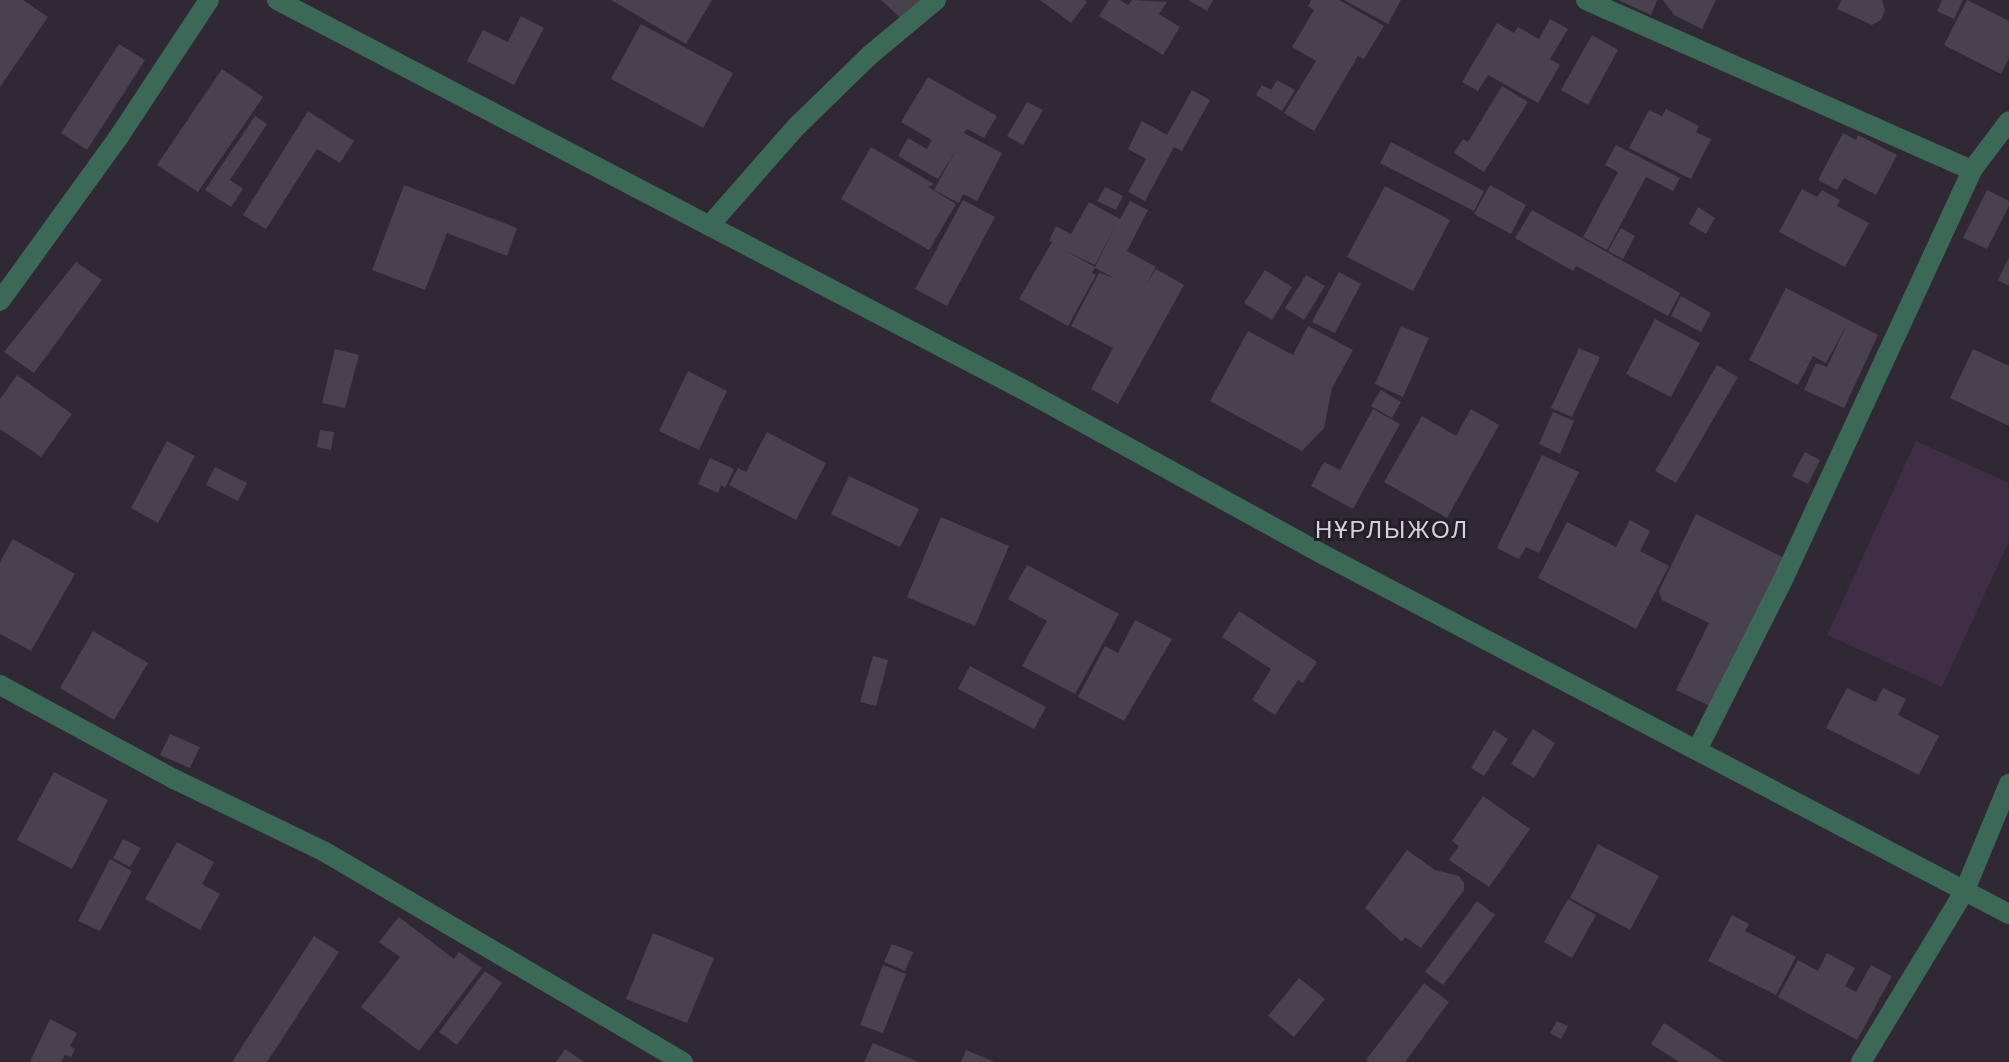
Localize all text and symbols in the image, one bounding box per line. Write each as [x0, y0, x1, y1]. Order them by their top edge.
district label: НҰРЛЫЖОЛ [1315, 516, 1469, 544]

